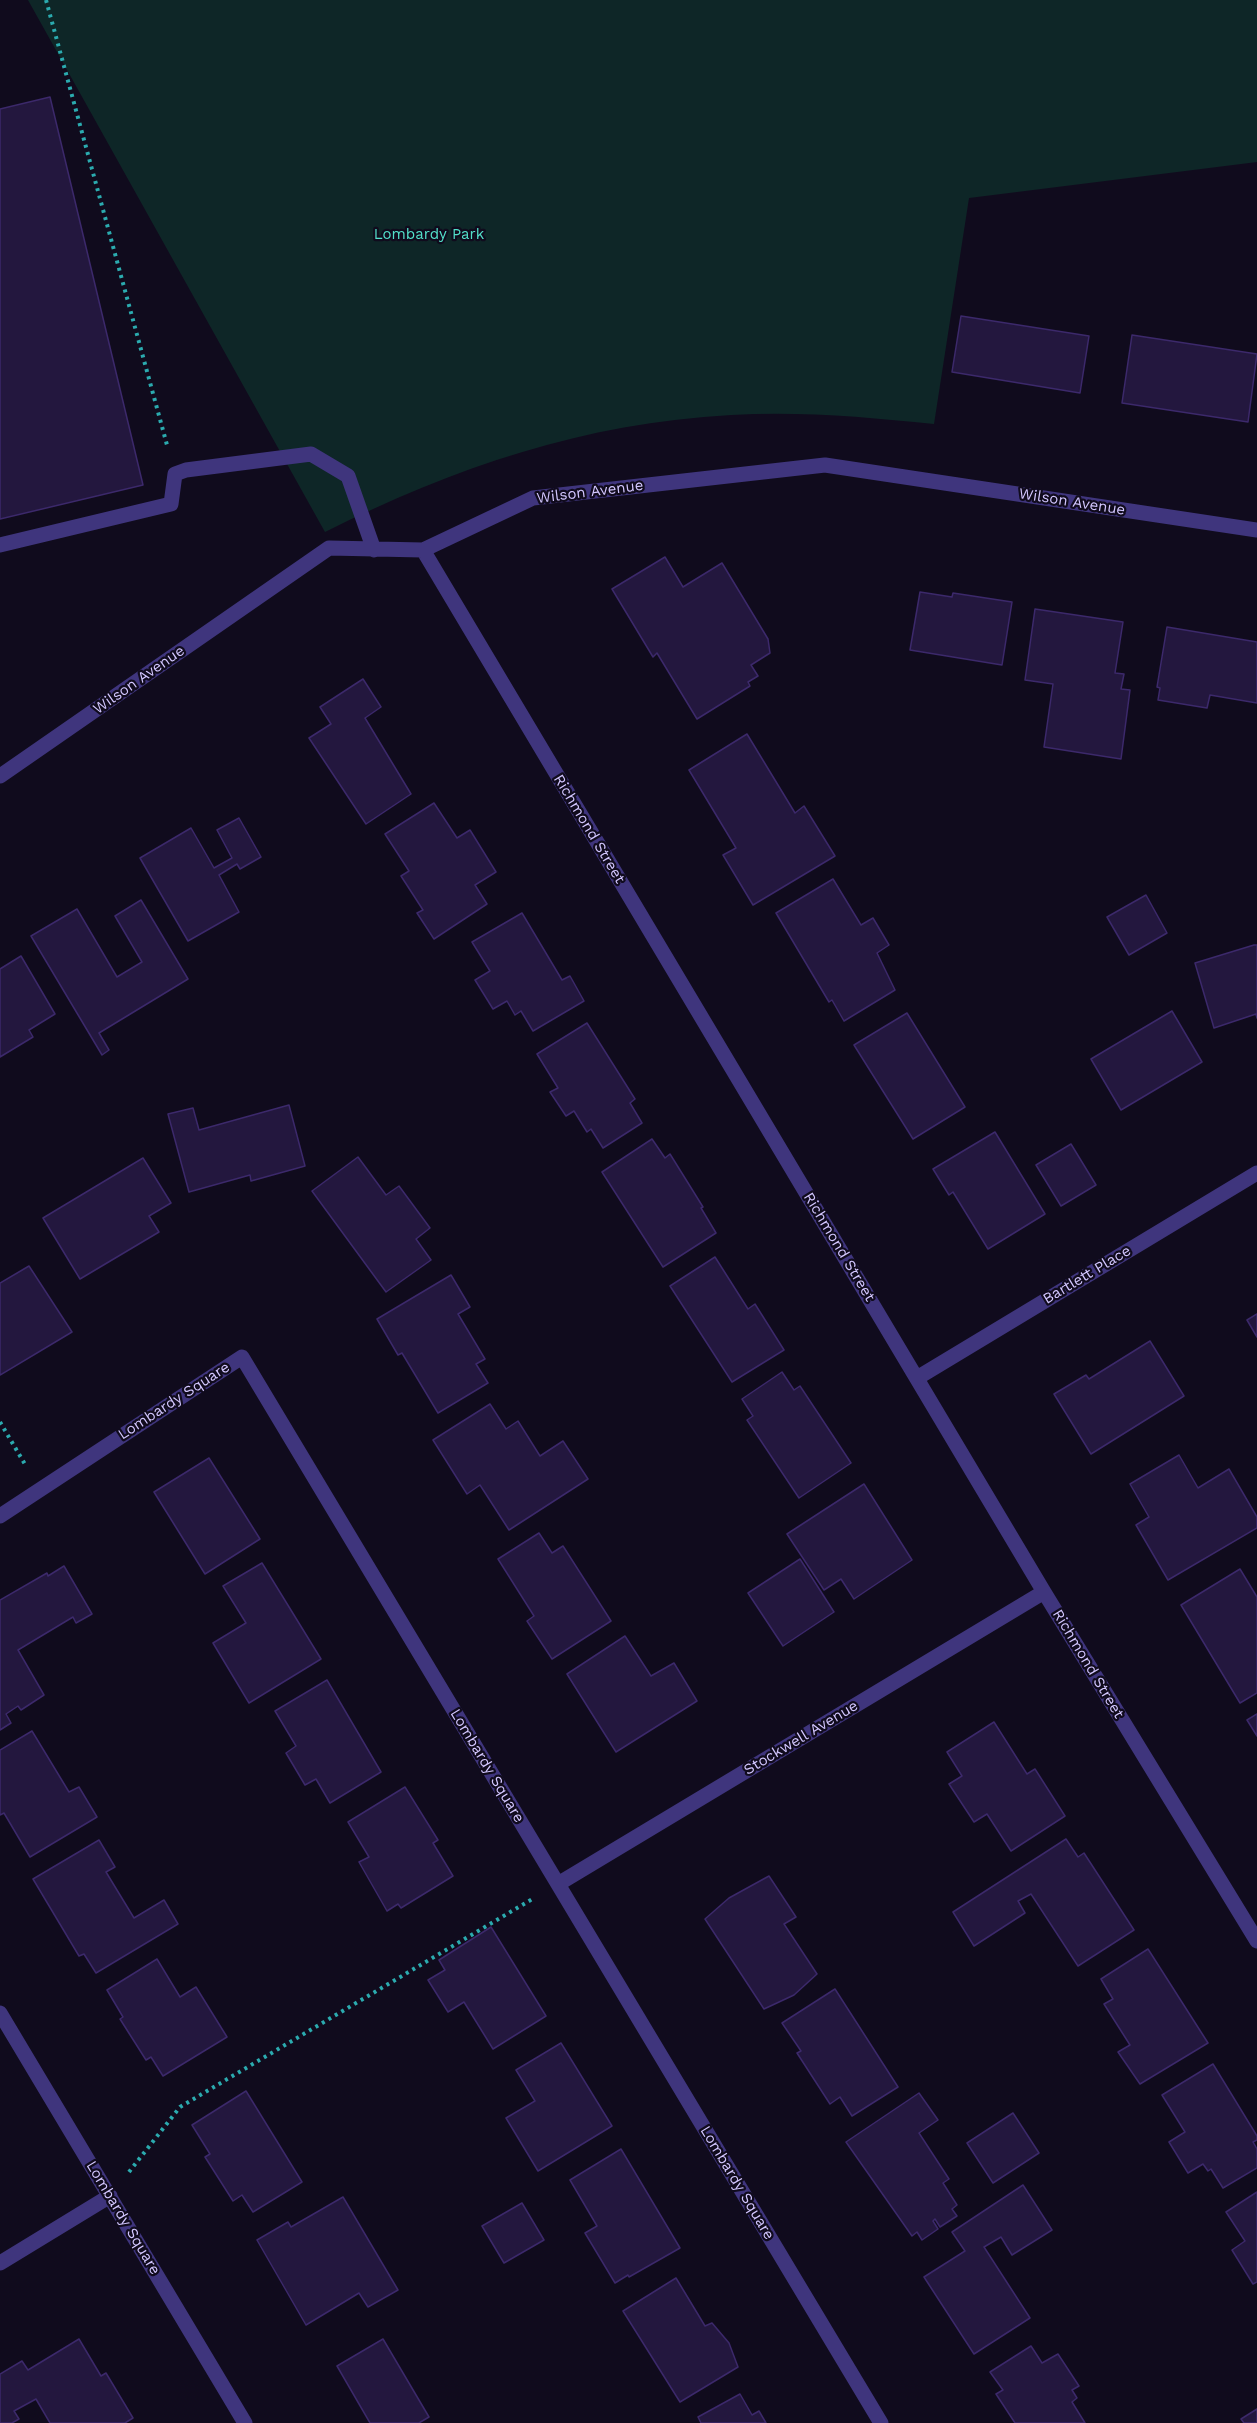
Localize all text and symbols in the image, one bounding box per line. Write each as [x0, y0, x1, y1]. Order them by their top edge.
park label: Lombardy Park [374, 226, 484, 244]
street label: Wilson Avenue [536, 477, 644, 507]
street label: Wilson Avenue [1018, 485, 1126, 519]
street label: Wilson Avenue [90, 642, 188, 718]
street label: Richmond Street [549, 771, 629, 887]
street label: Richmond Street [799, 1189, 879, 1305]
street label: Bartlett Place [1040, 1242, 1134, 1308]
street label: Lombardy Square [115, 1358, 233, 1444]
street label: Richmond Street [1048, 1606, 1128, 1722]
street label: Stockwell Avenue [741, 1697, 861, 1779]
street label: Lombardy Square [446, 1706, 528, 1826]
street label: Lombardy Square [696, 2123, 778, 2243]
street label: Lombardy Square [82, 2158, 164, 2278]

